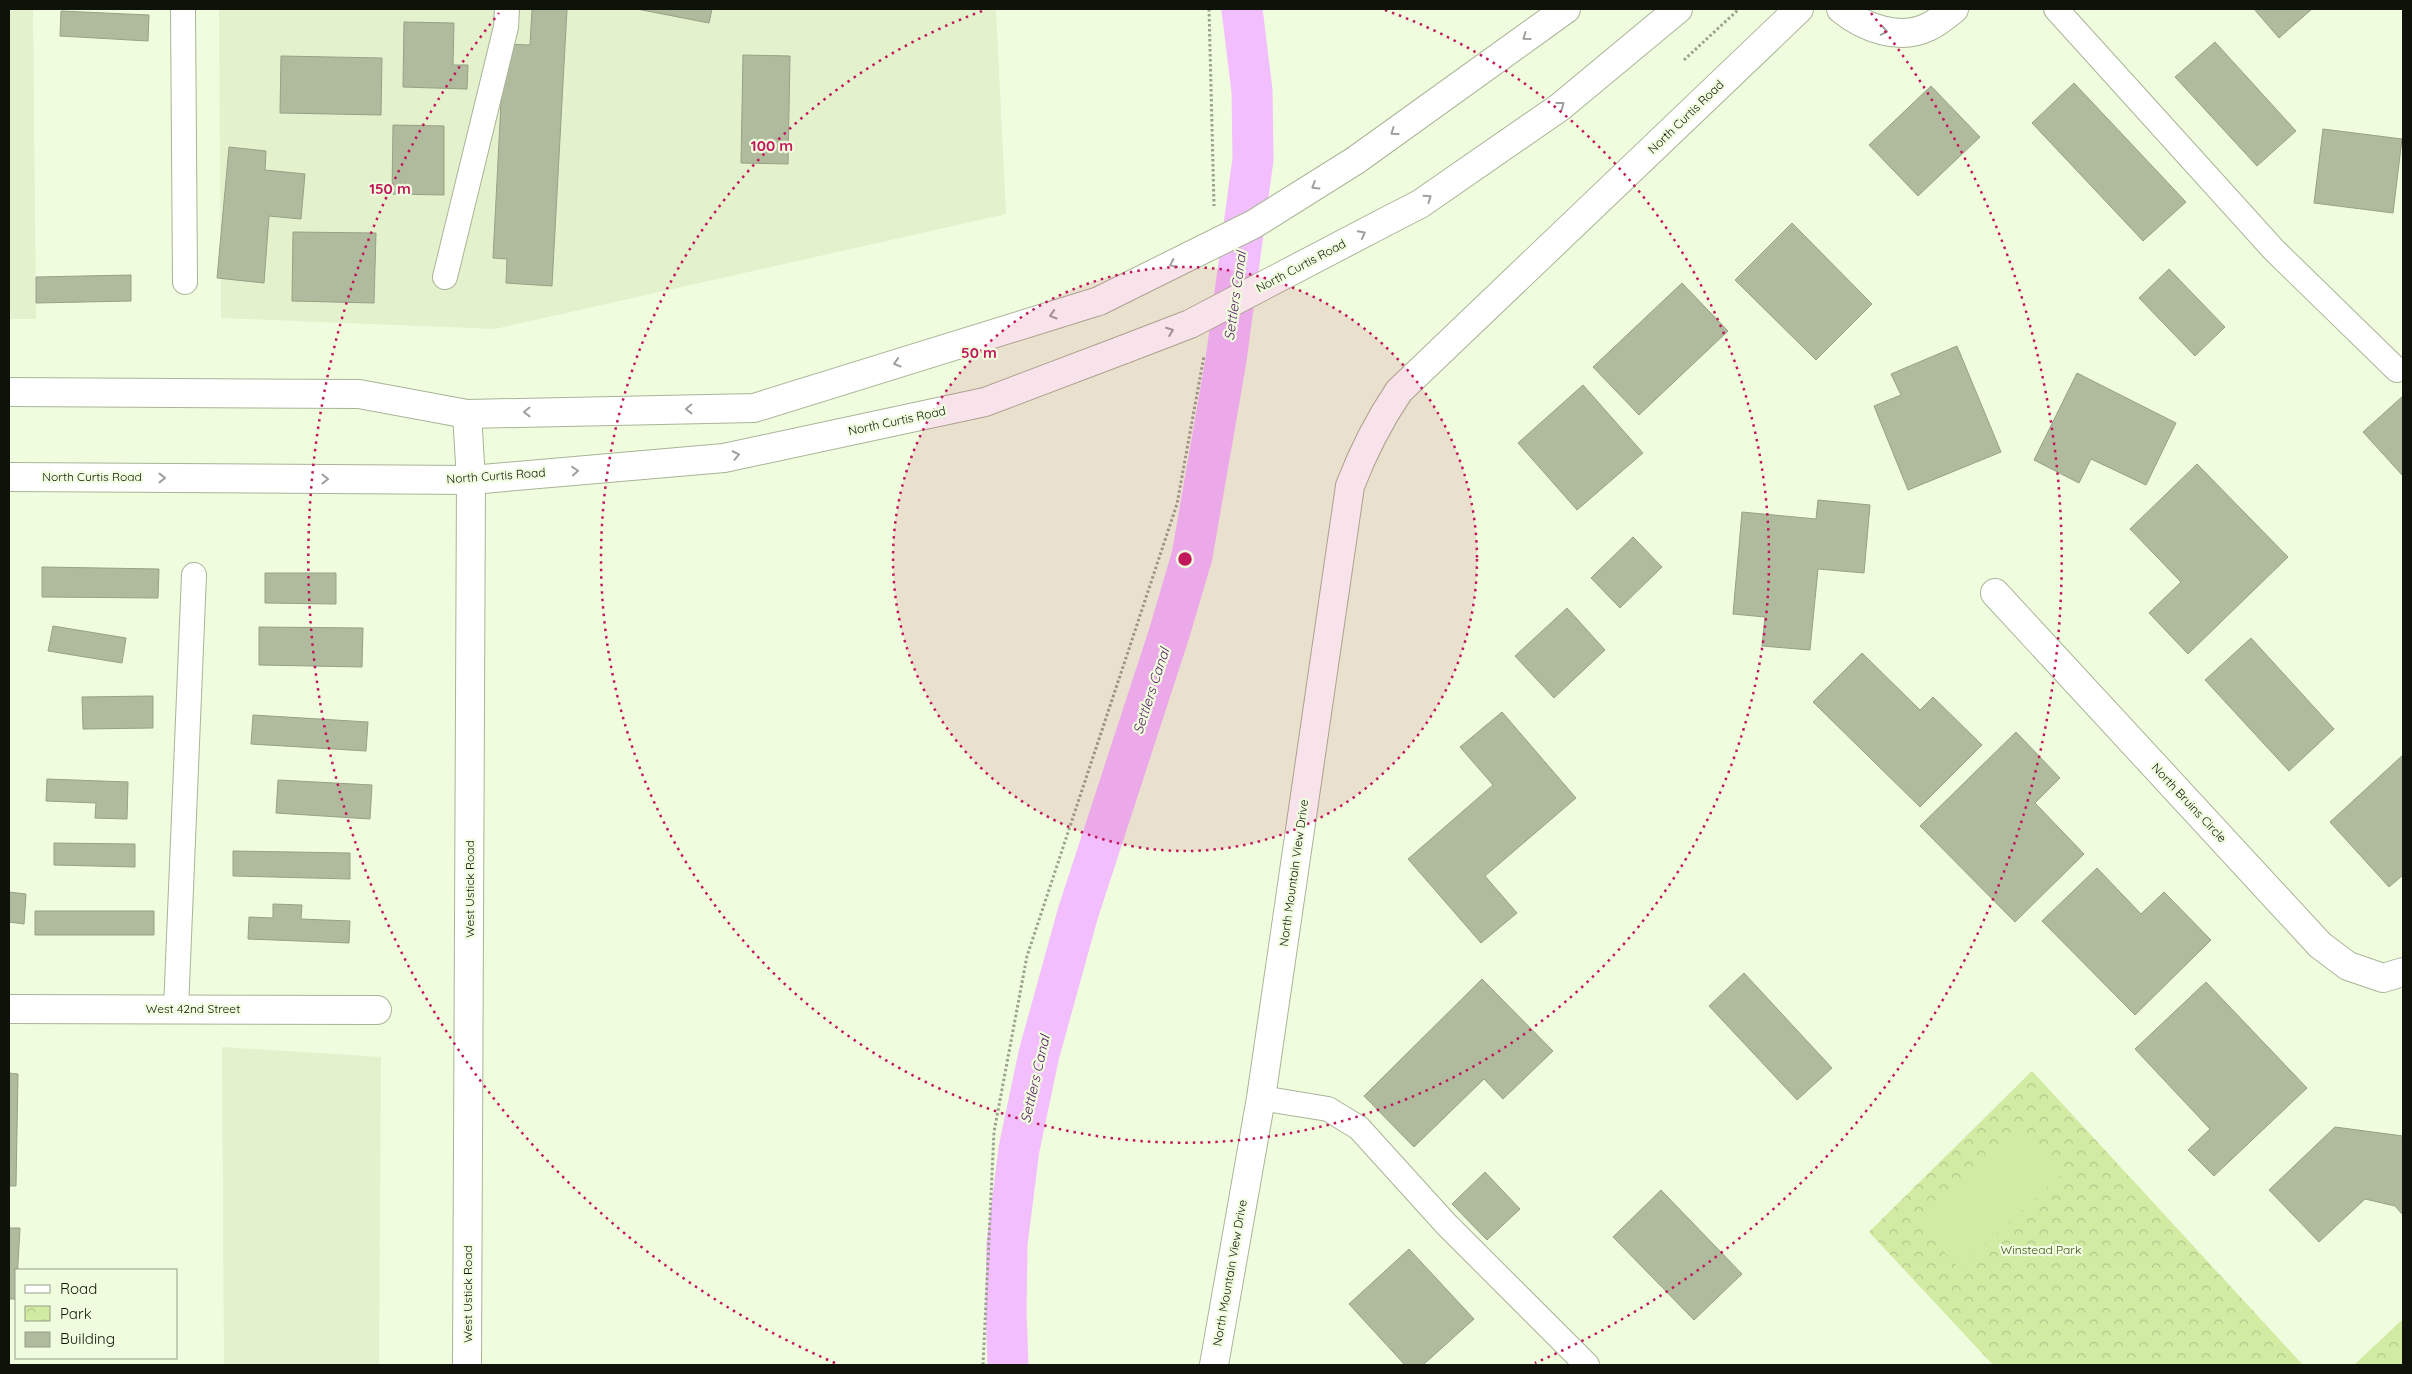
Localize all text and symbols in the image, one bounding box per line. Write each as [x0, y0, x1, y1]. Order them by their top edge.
one-way arrow [1879, 25, 1888, 35]
one-way arrow [1522, 31, 1532, 40]
street label: North Curtis Road [1645, 77, 1727, 157]
one-way arrow [1555, 102, 1565, 111]
one-way arrow [1391, 127, 1400, 135]
text: 100 m [751, 136, 793, 155]
text: 150 m [369, 179, 411, 198]
one-way arrow [1312, 179, 1321, 189]
one-way arrow [1422, 195, 1432, 204]
one-way arrow [1357, 230, 1366, 240]
street label: North Curtis Road [1253, 236, 1348, 296]
water label: Settlers Canal [1220, 249, 1250, 342]
one-way arrow [1169, 258, 1178, 268]
one-way arrow [1049, 310, 1057, 320]
one-way arrow [1165, 327, 1174, 338]
text: 50 m [961, 343, 997, 362]
one-way arrow [894, 358, 902, 368]
street label: North Curtis Road [847, 403, 947, 438]
one-way arrow [685, 404, 692, 414]
one-way arrow [522, 407, 530, 418]
one-way arrow [732, 450, 741, 461]
street label: North Curtis Road [446, 465, 546, 486]
one-way arrow [571, 466, 579, 477]
street label: North Curtis Road [42, 469, 142, 484]
one-way arrow [159, 473, 167, 483]
one-way arrow [322, 474, 329, 484]
centre of rings [1176, 550, 1194, 568]
water label: Settlers Canal [1129, 644, 1174, 736]
street label: North Bruins Circle [2149, 760, 2230, 846]
street label: North Mountain View Drive [1276, 798, 1311, 947]
street label: West Ustick Road [462, 840, 477, 938]
street label: West 42nd Street [146, 1001, 240, 1016]
water label: Settlers Canal [1016, 1032, 1054, 1125]
street label: North Mountain View Drive [1209, 1198, 1250, 1347]
park label: Winstead Park [2001, 1242, 2081, 1257]
street label: West Ustick Road [460, 1245, 475, 1343]
legend [15, 1269, 178, 1359]
text: Road [60, 1279, 97, 1298]
text: Park [60, 1304, 92, 1323]
text: Building [60, 1329, 115, 1348]

